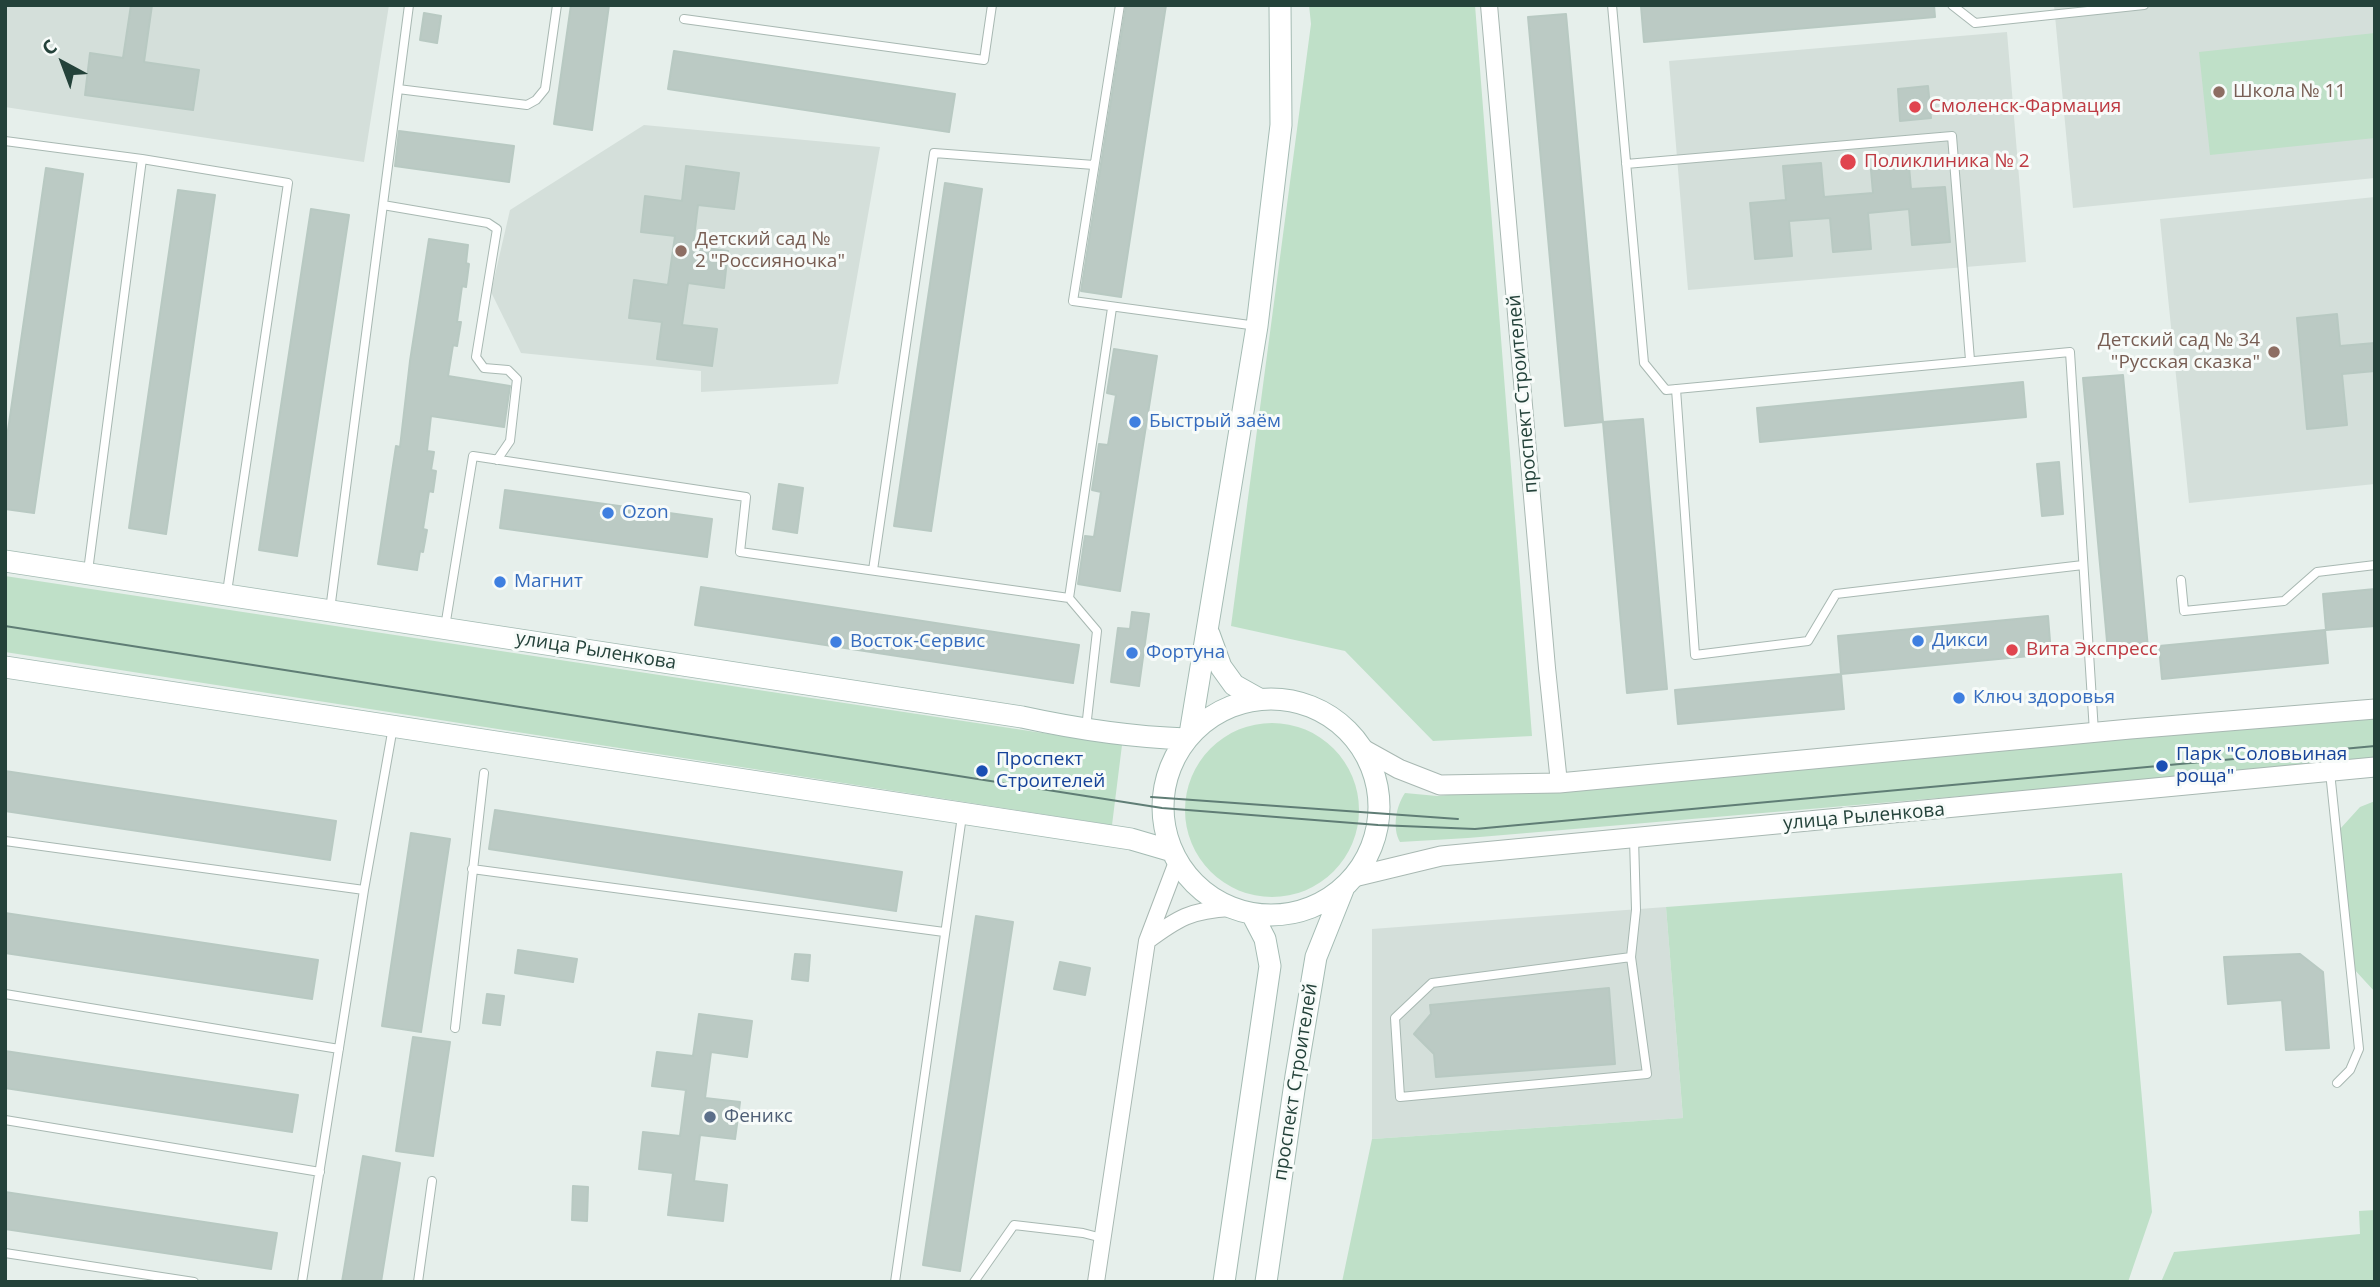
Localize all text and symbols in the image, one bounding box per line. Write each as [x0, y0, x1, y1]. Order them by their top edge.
north arrow [28, 28, 98, 98]
text: С [36, 33, 62, 61]
place label: Школа № 11 [2233, 81, 2346, 103]
marker: Школа № 11 [2211, 84, 2227, 100]
place label: Смоленск-Фармация [1929, 96, 2121, 118]
marker: Смоленск-Фармация [1907, 99, 1923, 115]
place label: Поликлиника № 2 [1864, 151, 2030, 173]
marker: Поликлиника № 2 [1838, 152, 1858, 172]
place label: Детский сад № 2 "Россияночка" [695, 229, 845, 273]
marker: Детский сад № 2 "Россияночка" [673, 243, 689, 259]
street label: проспект Строителей [1503, 294, 1543, 494]
place label: Детский сад № 34 "Русская сказка" [2098, 330, 2260, 374]
marker: Детский сад № 34 "Русская сказка" [2266, 344, 2282, 360]
place label: Быстрый заём [1149, 411, 1281, 433]
marker: Быстрый заём [1127, 414, 1143, 430]
place label: Ozon [622, 502, 669, 524]
marker: Ozon [600, 505, 616, 521]
place label: Магнит [514, 571, 583, 593]
marker: Магнит [492, 574, 508, 590]
street label: улица Рыленкова [514, 627, 678, 675]
place label: Дикси [1932, 630, 1988, 652]
place label: Восток-Сервис [850, 631, 985, 653]
marker: Дикси [1910, 633, 1926, 649]
marker: Восток-Сервис [828, 634, 844, 650]
place label: Вита Экспресс [2026, 639, 2158, 661]
place label: Фортуна [1146, 642, 1225, 664]
marker: Вита Экспресс [2004, 642, 2020, 658]
marker: Фортуна [1124, 645, 1140, 661]
place label: Ключ здоровья [1973, 687, 2115, 709]
marker: Ключ здоровья [1951, 690, 1967, 706]
place label: Парк "Соловьиная роща" [2176, 744, 2347, 788]
place label: Проспект Строителей [996, 749, 1105, 793]
marker: Парк "Соловьиная роща" [2154, 758, 2170, 774]
marker: Проспект Строителей [974, 763, 990, 779]
street label: улица Рыленкова [1782, 799, 1946, 835]
street label: проспект Строителей [1269, 982, 1323, 1182]
place label: Феникс [724, 1106, 793, 1128]
marker: Феникс [702, 1109, 718, 1125]

